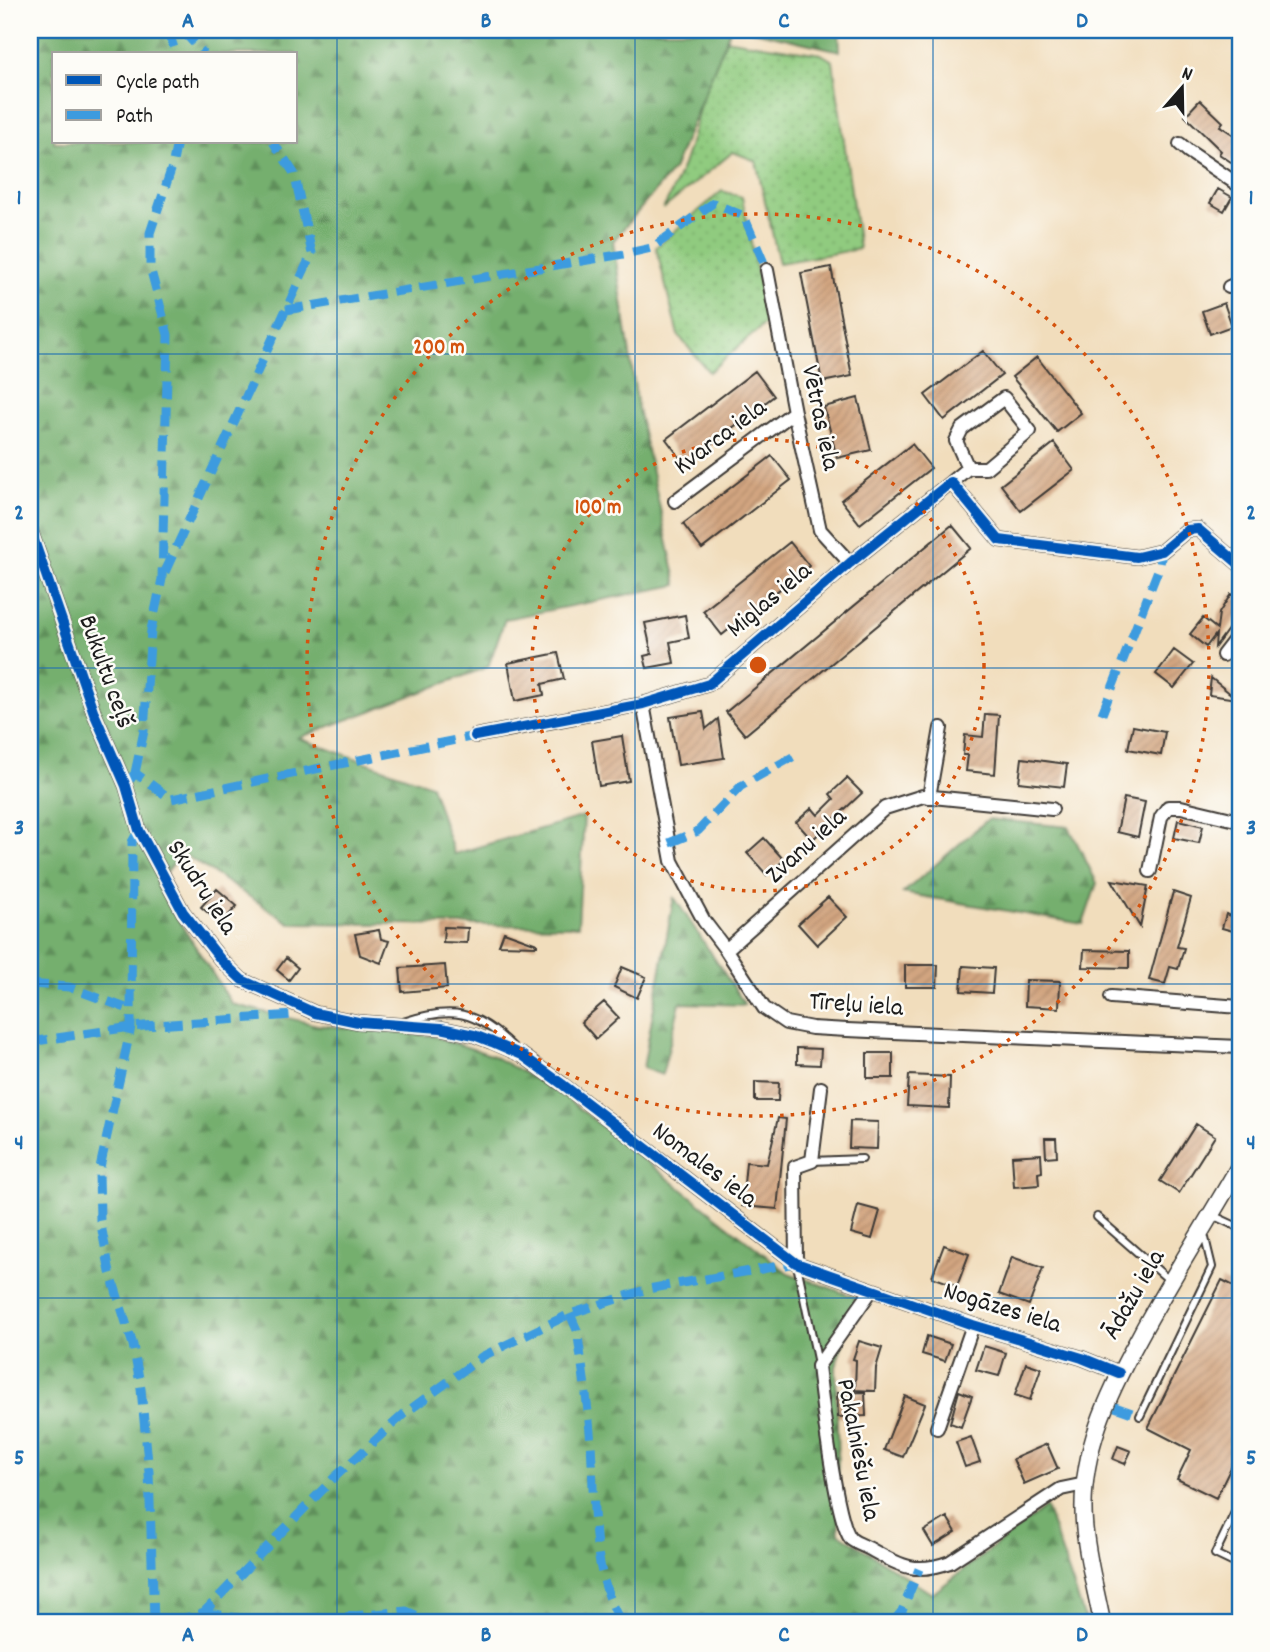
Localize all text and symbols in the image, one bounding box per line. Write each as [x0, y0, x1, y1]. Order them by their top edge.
text: A [182, 6, 194, 39]
text: B [481, 6, 492, 39]
text: C [778, 6, 790, 39]
text: D [1076, 6, 1088, 39]
legend [52, 52, 298, 144]
north arrow [1148, 52, 1218, 122]
text: N [1178, 61, 1196, 90]
text: Cycle path [116, 69, 199, 99]
text: Path [116, 103, 153, 133]
text: 1 [16, 183, 22, 216]
text: 1 [1248, 183, 1254, 216]
text: 200 m [413, 334, 465, 364]
street label: Vētras iela [790, 362, 848, 475]
street label: Kvarca iela [667, 390, 776, 485]
text: 100 m [575, 494, 621, 524]
text: 2 [14, 498, 24, 531]
text: 2 [1246, 498, 1256, 531]
street label: Miglas iela [719, 554, 821, 648]
street label: Bukultu ceļš [67, 610, 143, 734]
centre of rings [746, 653, 770, 677]
street label: Zvanu iela [758, 800, 856, 894]
text: 3 [14, 813, 24, 846]
text: 3 [1246, 813, 1256, 846]
street label: Skudru iela [156, 833, 246, 944]
street label: Tīreļu iela [808, 984, 905, 1028]
street label: Nomales iela [644, 1114, 765, 1218]
text: 4 [14, 1128, 24, 1161]
text: 4 [1246, 1128, 1256, 1161]
street label: Ādažu iela [1094, 1242, 1176, 1347]
street label: Nogāzes iela [938, 1274, 1066, 1345]
street label: Pakalniešu iela [825, 1376, 889, 1525]
text: 5 [14, 1443, 24, 1476]
text: 5 [1246, 1443, 1256, 1476]
text: A [182, 1620, 194, 1652]
text: B [481, 1620, 492, 1652]
text: C [778, 1620, 790, 1652]
text: D [1076, 1620, 1088, 1652]

